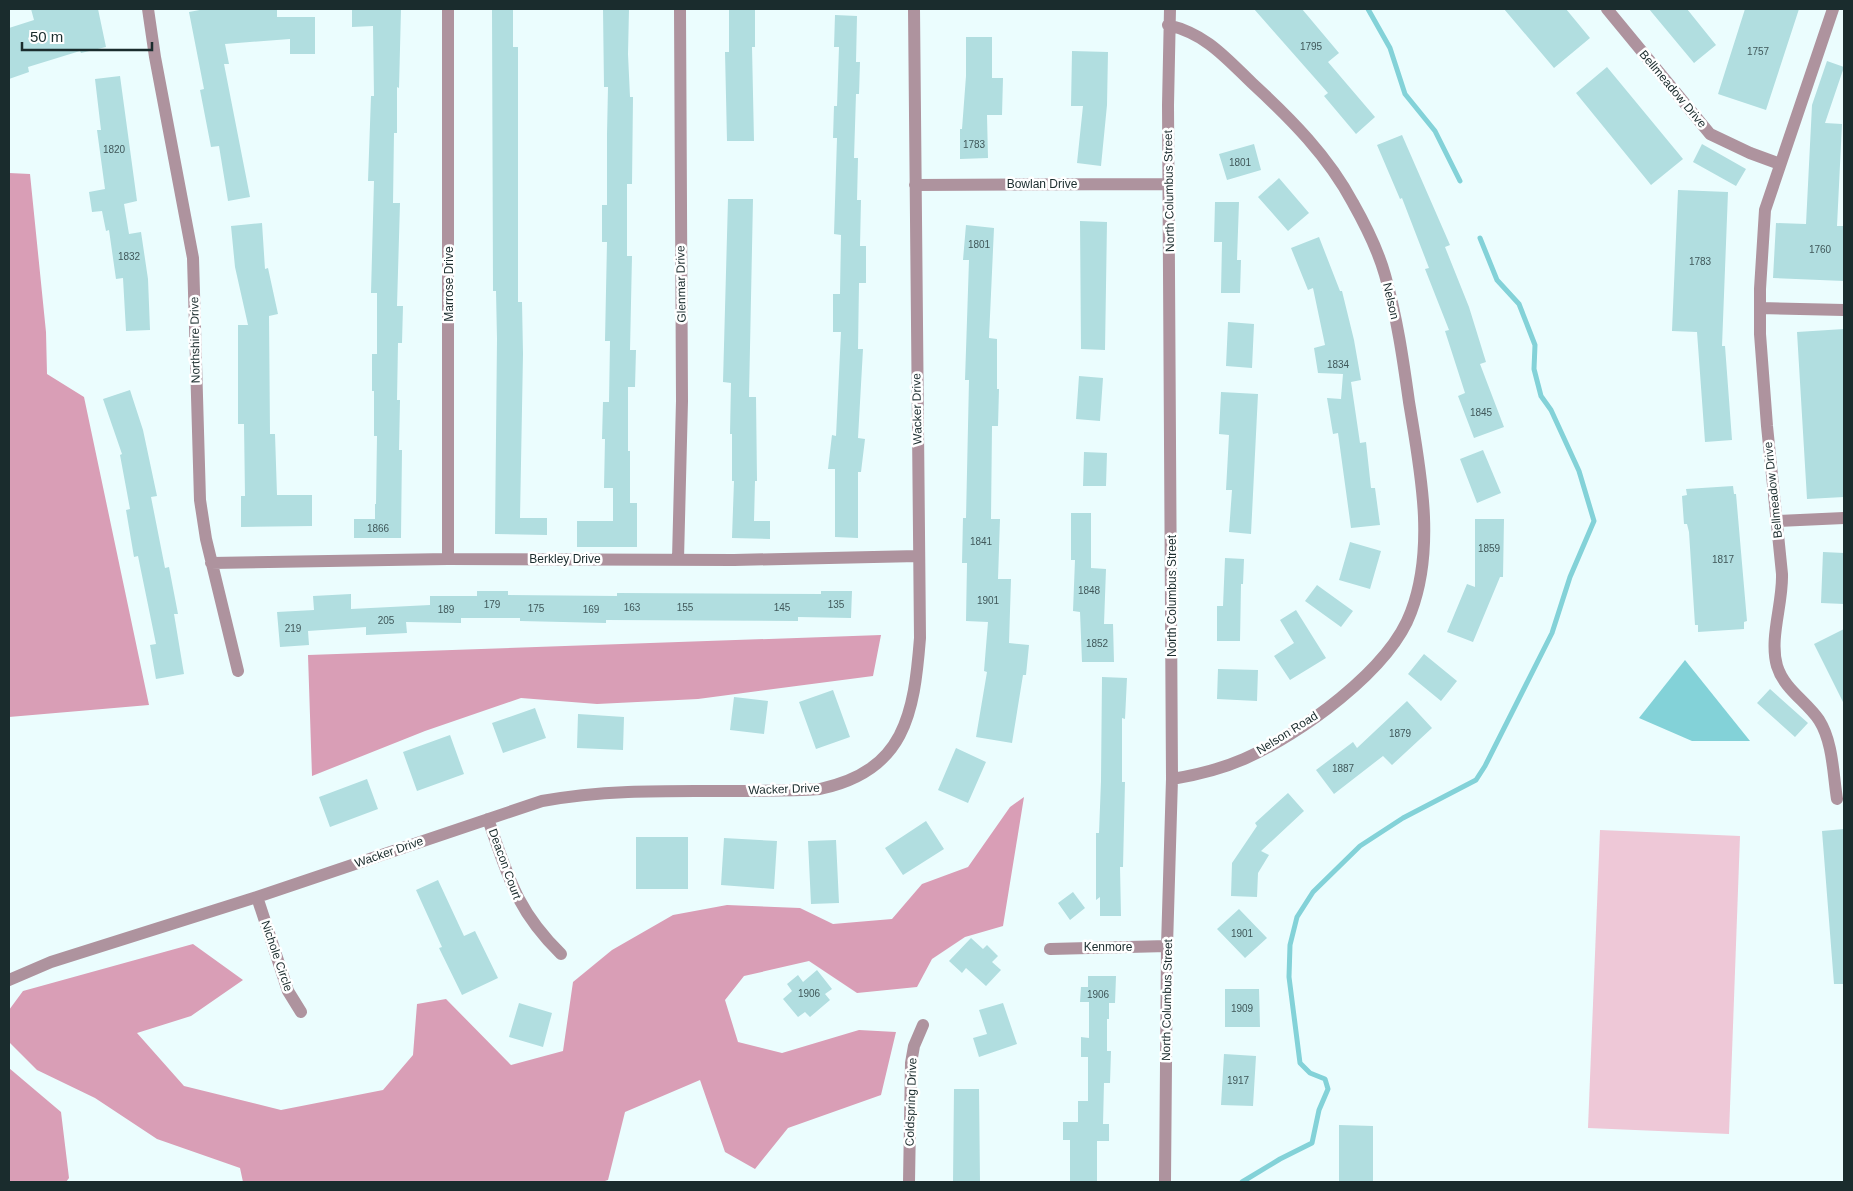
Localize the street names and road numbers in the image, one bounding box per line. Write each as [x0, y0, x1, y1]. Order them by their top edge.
street label: Bellmeadow Drive [1637, 47, 1710, 131]
street label: North Columbus Street [1161, 129, 1177, 252]
street label: Bowlan Drive [1007, 177, 1078, 191]
street label: Glenmar Drive [673, 245, 689, 323]
street label: Marrose Drive [442, 246, 456, 322]
street label: Nelson [1380, 281, 1402, 321]
street label: Northshire Drive [187, 296, 203, 383]
street label: Wacker Drive [909, 373, 925, 445]
street label: Bellmeadow Drive [1761, 441, 1785, 539]
street label: North Columbus Street [1165, 534, 1179, 657]
street label: Berkley Drive [529, 552, 601, 566]
street label: Nelson Road [1254, 709, 1320, 757]
street label: Wacker Drive [748, 781, 820, 797]
street label: Deacon Court [486, 827, 524, 902]
street label: Wacker Drive [353, 834, 425, 870]
street label: Nichole Circle [258, 919, 296, 994]
street label: North Columbus Street [1159, 938, 1175, 1061]
street label: Kenmore [1084, 940, 1133, 954]
street label: Coldspring Drive [902, 1057, 920, 1147]

